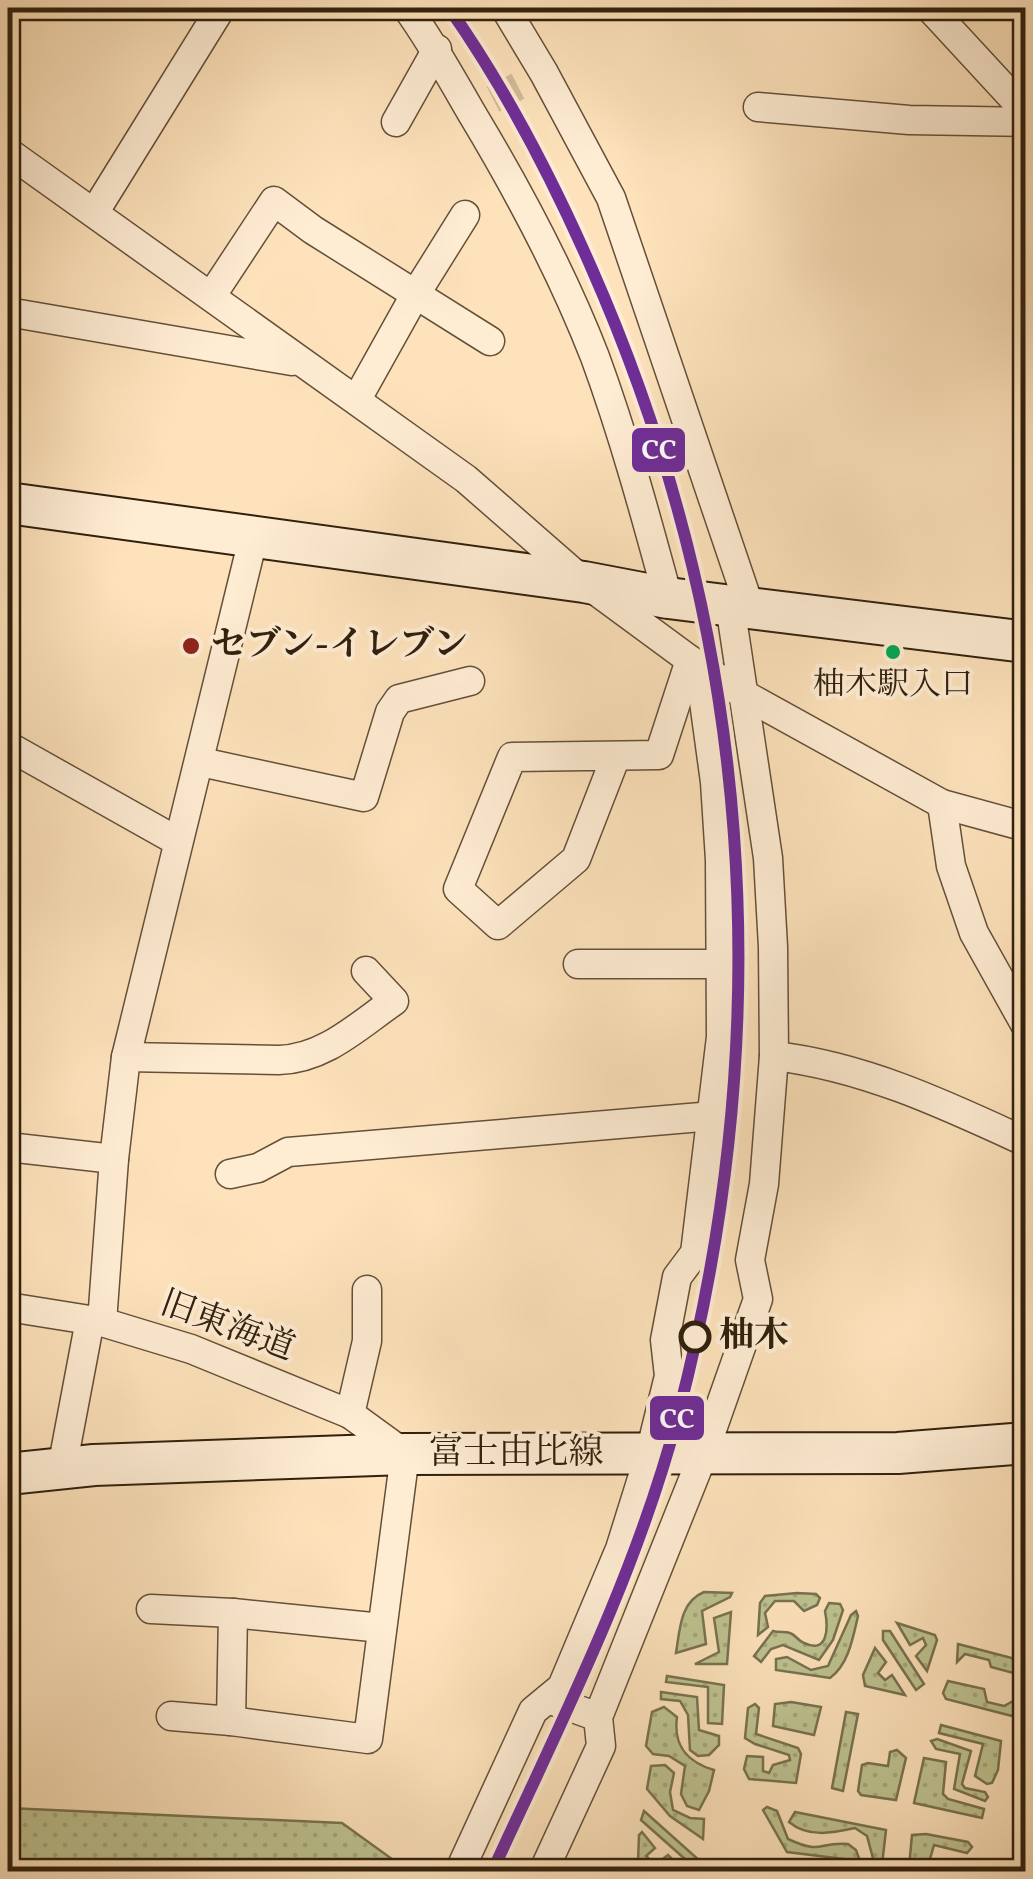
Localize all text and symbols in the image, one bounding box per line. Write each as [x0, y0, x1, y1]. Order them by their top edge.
line badge: CC [630, 426, 687, 474]
text: CC [641, 432, 677, 471]
place label: セブン-イレブン [211, 622, 468, 670]
marker: セブン-イレブン [180, 635, 202, 657]
marker: 柚木駅入口 [883, 642, 903, 662]
place label: 柚木駅入口 [813, 664, 973, 708]
street label: 旧東海道 [153, 1281, 301, 1373]
place label: 柚木 [719, 1313, 789, 1361]
marker: 柚木 [680, 1322, 710, 1352]
line badge: CC [648, 1394, 706, 1442]
text: CC [659, 1401, 695, 1440]
street label: 富士由比線 [428, 1430, 604, 1478]

